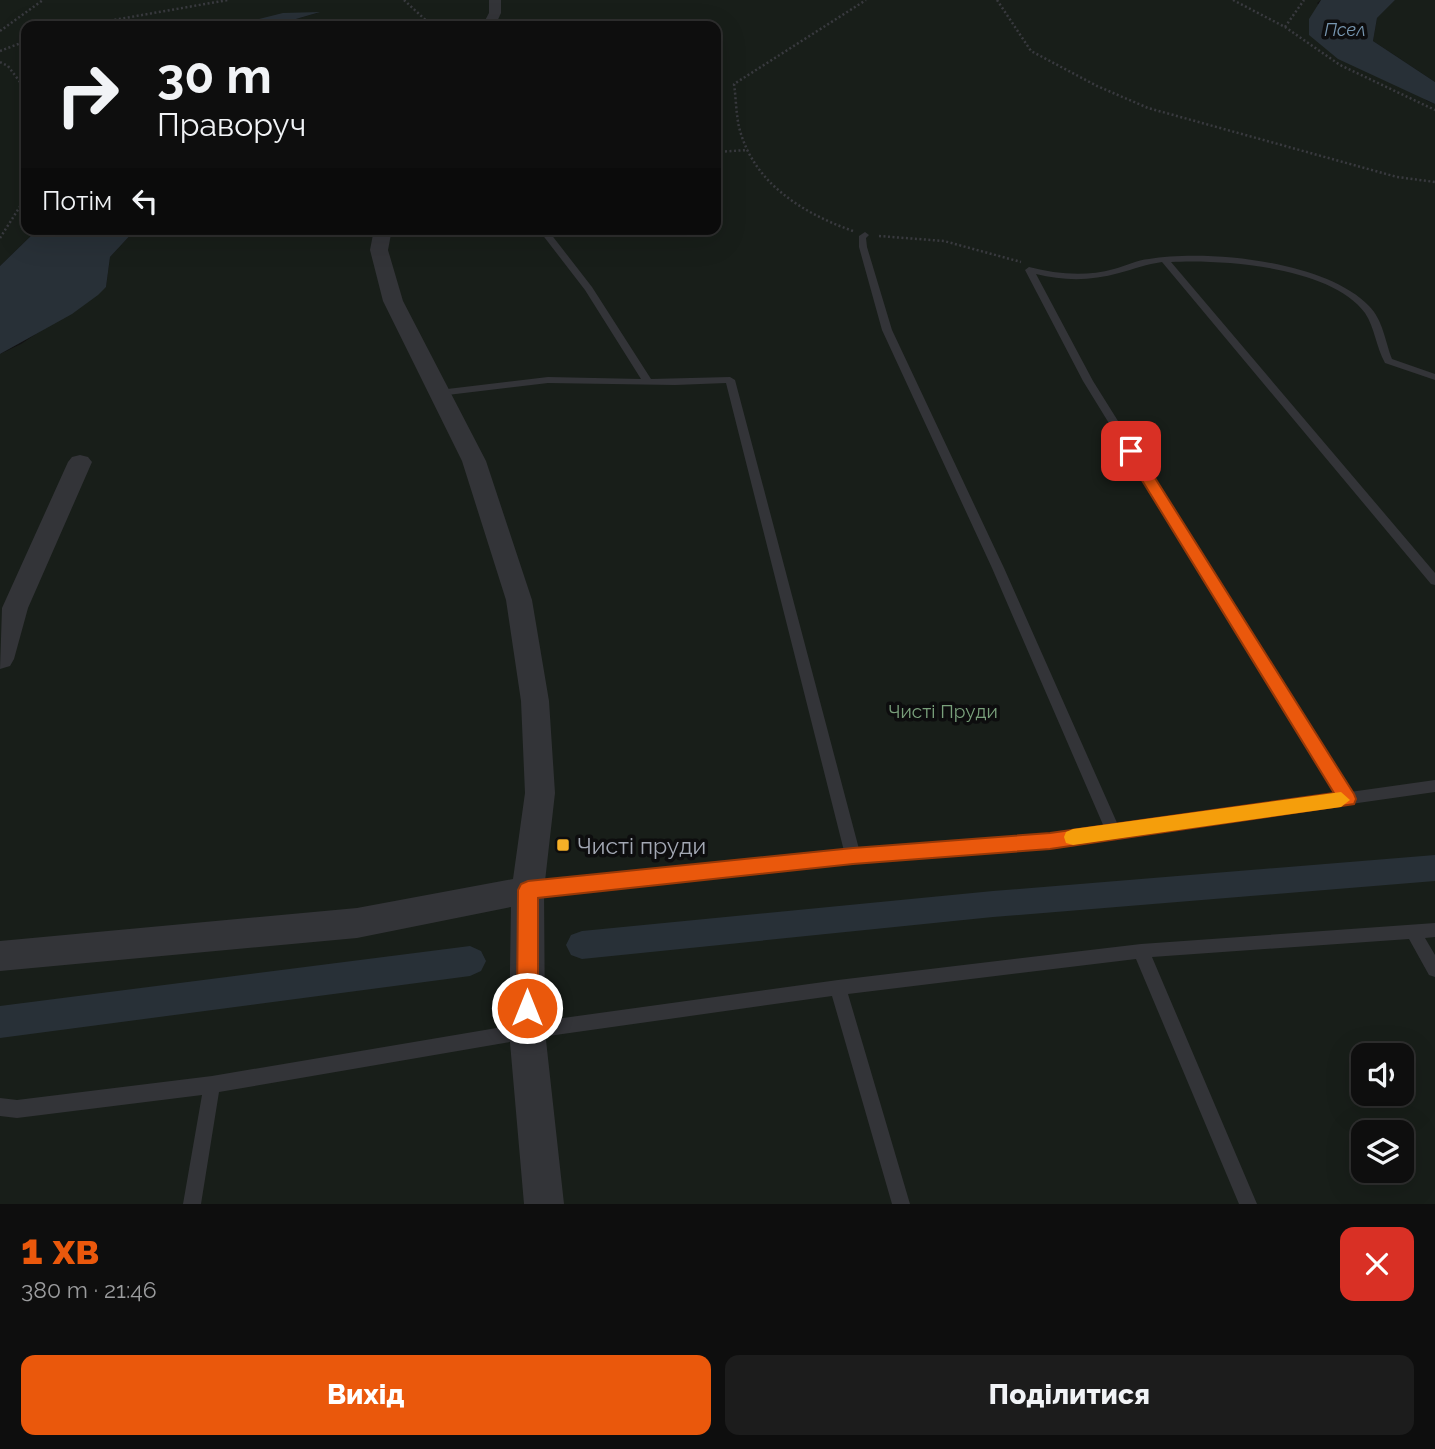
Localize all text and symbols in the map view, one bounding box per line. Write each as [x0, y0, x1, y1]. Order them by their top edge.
water label: Псел [1324, 19, 1366, 40]
text: 30 m [157, 47, 272, 104]
icon: right [42, 49, 133, 140]
text: Праворуч [157, 106, 306, 143]
icon: left [126, 182, 164, 220]
text: Потім [42, 186, 112, 216]
pin [1101, 421, 1161, 481]
icon: arrive [1112, 432, 1150, 470]
park label: Чисті Пруди [888, 700, 998, 722]
place label: Чисті пруди [577, 832, 706, 859]
marker: Чисті пруди [555, 837, 571, 853]
position arrow [490, 971, 564, 1045]
map controls [1351, 1043, 1414, 1183]
button: sound [1351, 1043, 1414, 1106]
button: layers [1351, 1120, 1414, 1183]
text: 1 хв [21, 1225, 100, 1274]
button: close [1340, 1227, 1414, 1301]
text: 380 m · 21:46 [21, 1276, 157, 1303]
button: Вихід [21, 1355, 711, 1435]
button: Поділитися [725, 1355, 1414, 1435]

